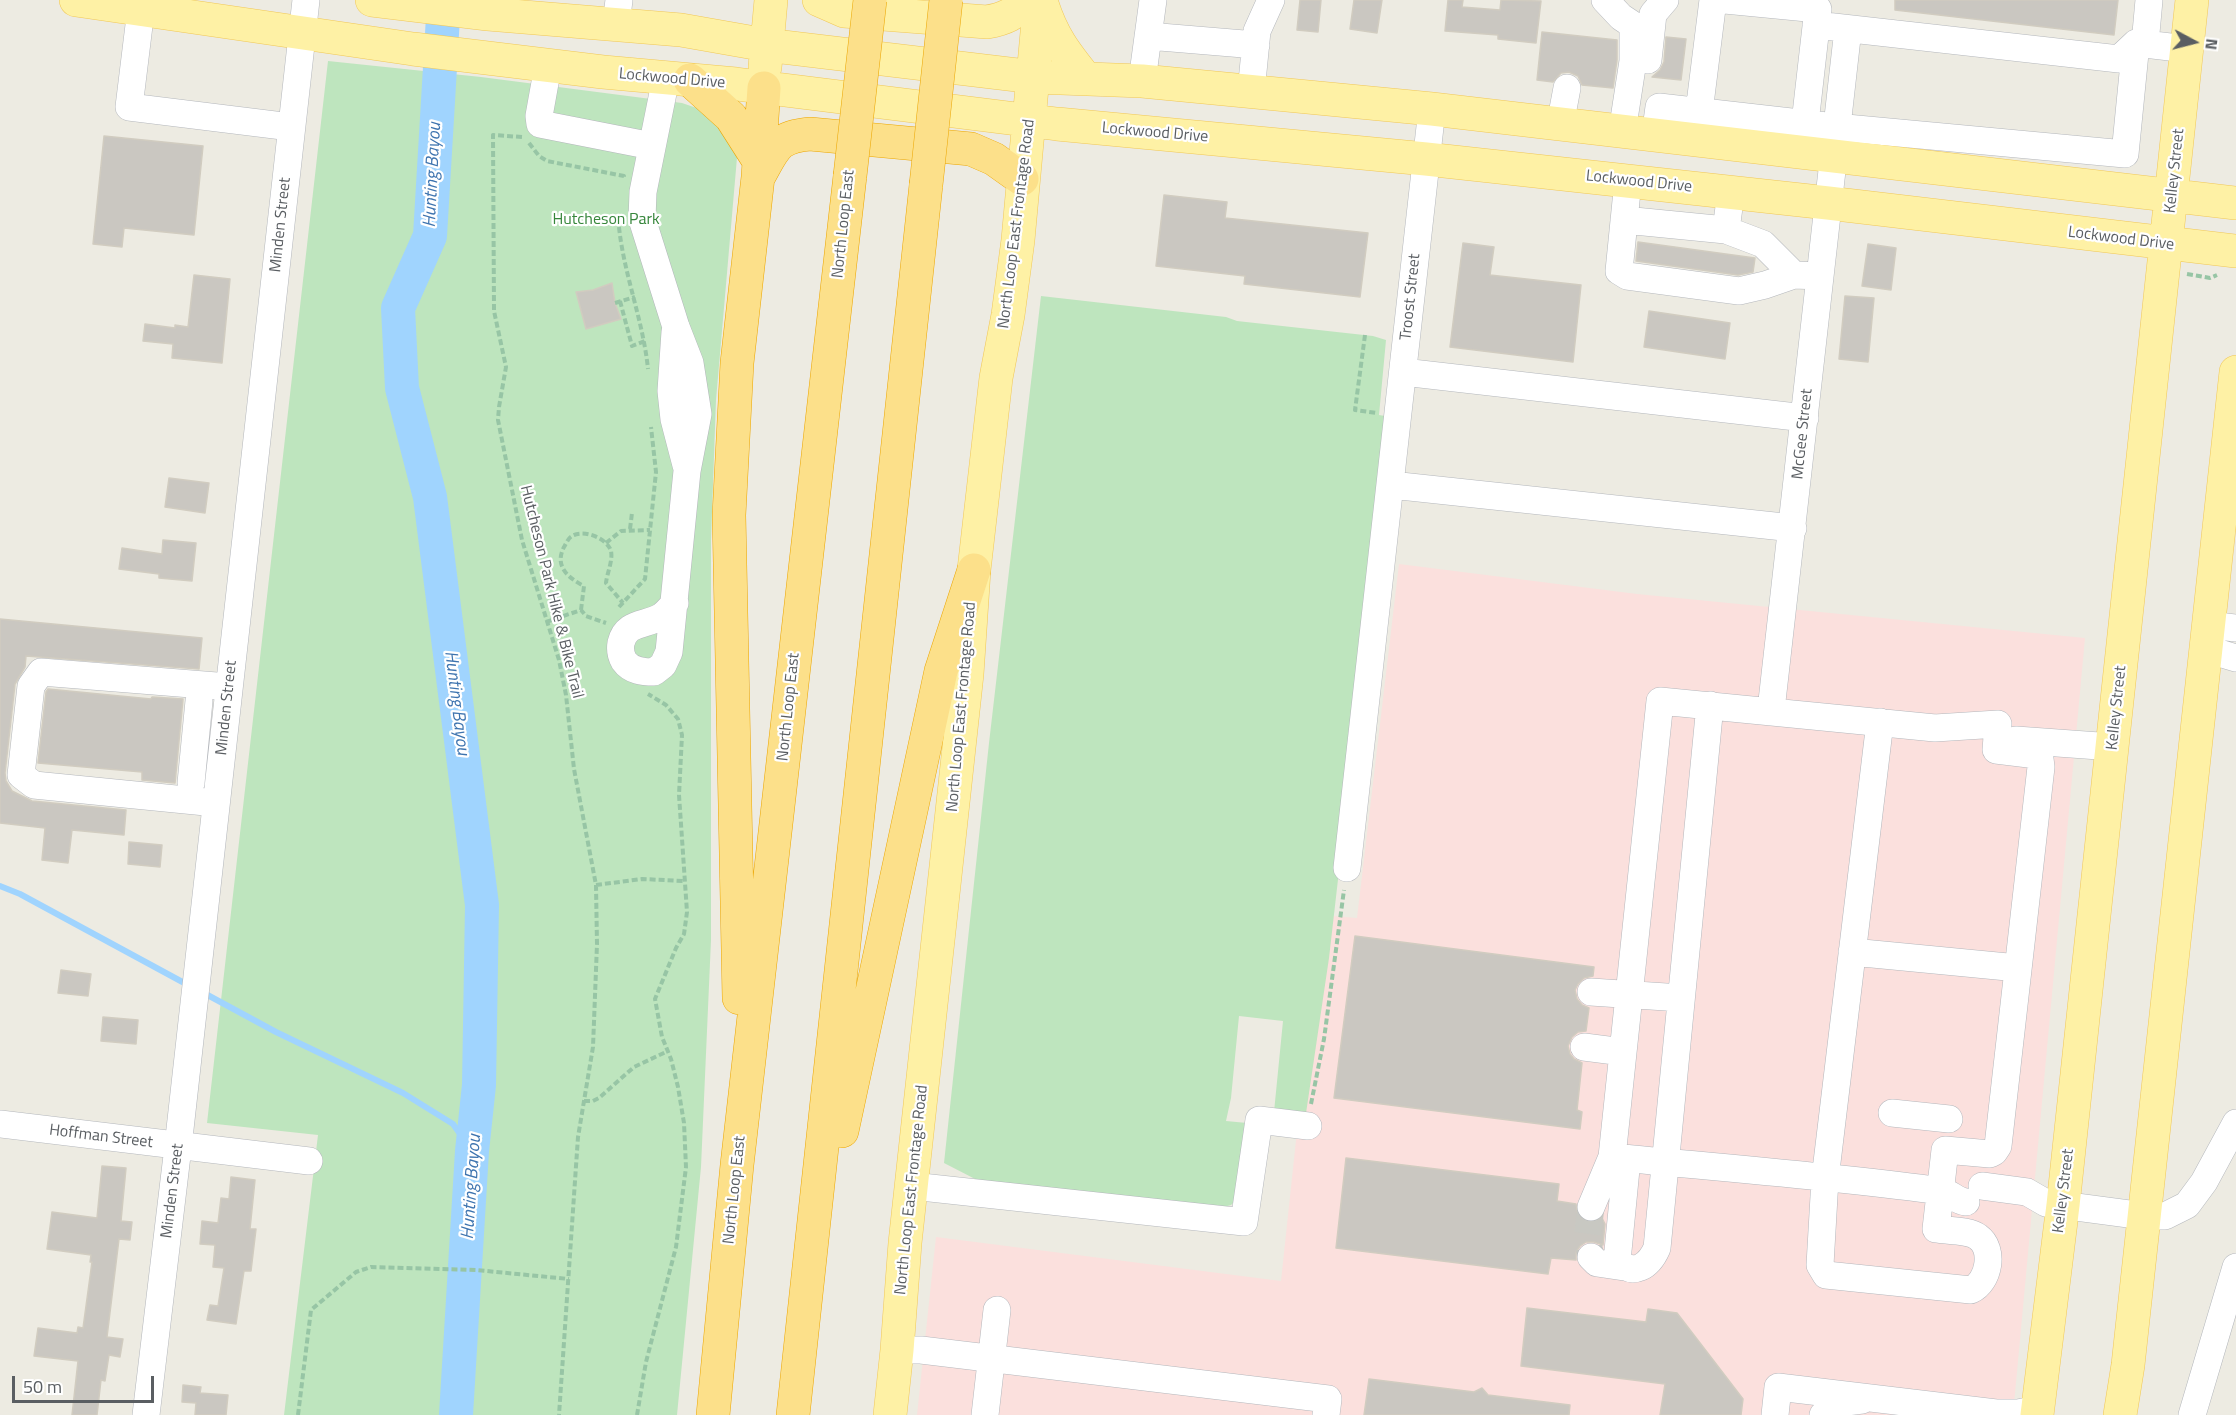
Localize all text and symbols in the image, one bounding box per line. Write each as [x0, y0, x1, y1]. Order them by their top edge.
north arrow [2164, 12, 2224, 72]
text: N [2199, 37, 2224, 51]
street label: Lockwood Drive [618, 65, 726, 93]
street label: North Loop East Frontage Road [995, 118, 1039, 330]
street label: Lockwood Drive [1101, 119, 1209, 147]
water label: Hunting Bayou [419, 122, 447, 228]
street label: Kelley Street [2161, 128, 2189, 214]
street label: Lockwood Drive [1585, 167, 1693, 197]
street label: North Loop East [829, 169, 859, 279]
street label: Minden Street [266, 177, 296, 273]
park label: Hutcheson Park [552, 210, 660, 230]
street label: Lockwood Drive [2067, 223, 2175, 255]
street label: Troost Street [1397, 253, 1425, 341]
street label: McGee Street [1789, 388, 1817, 480]
street label: Hutcheson Park Hike & Bike Trail [515, 484, 587, 700]
street label: North Loop East Frontage Road [943, 601, 981, 813]
water label: Hunting Bayou [439, 650, 473, 756]
street label: North Loop East [774, 652, 804, 762]
street label: Minden Street [212, 660, 242, 756]
street label: Kelley Street [2103, 665, 2131, 751]
street label: North Loop East Frontage Road [891, 1084, 933, 1296]
street label: Hoffman Street [48, 1121, 154, 1153]
water label: Hunting Bayou [458, 1134, 486, 1240]
street label: North Loop East [720, 1135, 750, 1245]
street label: Minden Street [158, 1142, 188, 1240]
street label: Kelley Street [2049, 1148, 2079, 1234]
scale bar [15, 1364, 158, 1402]
text: 50 m [23, 1373, 62, 1400]

